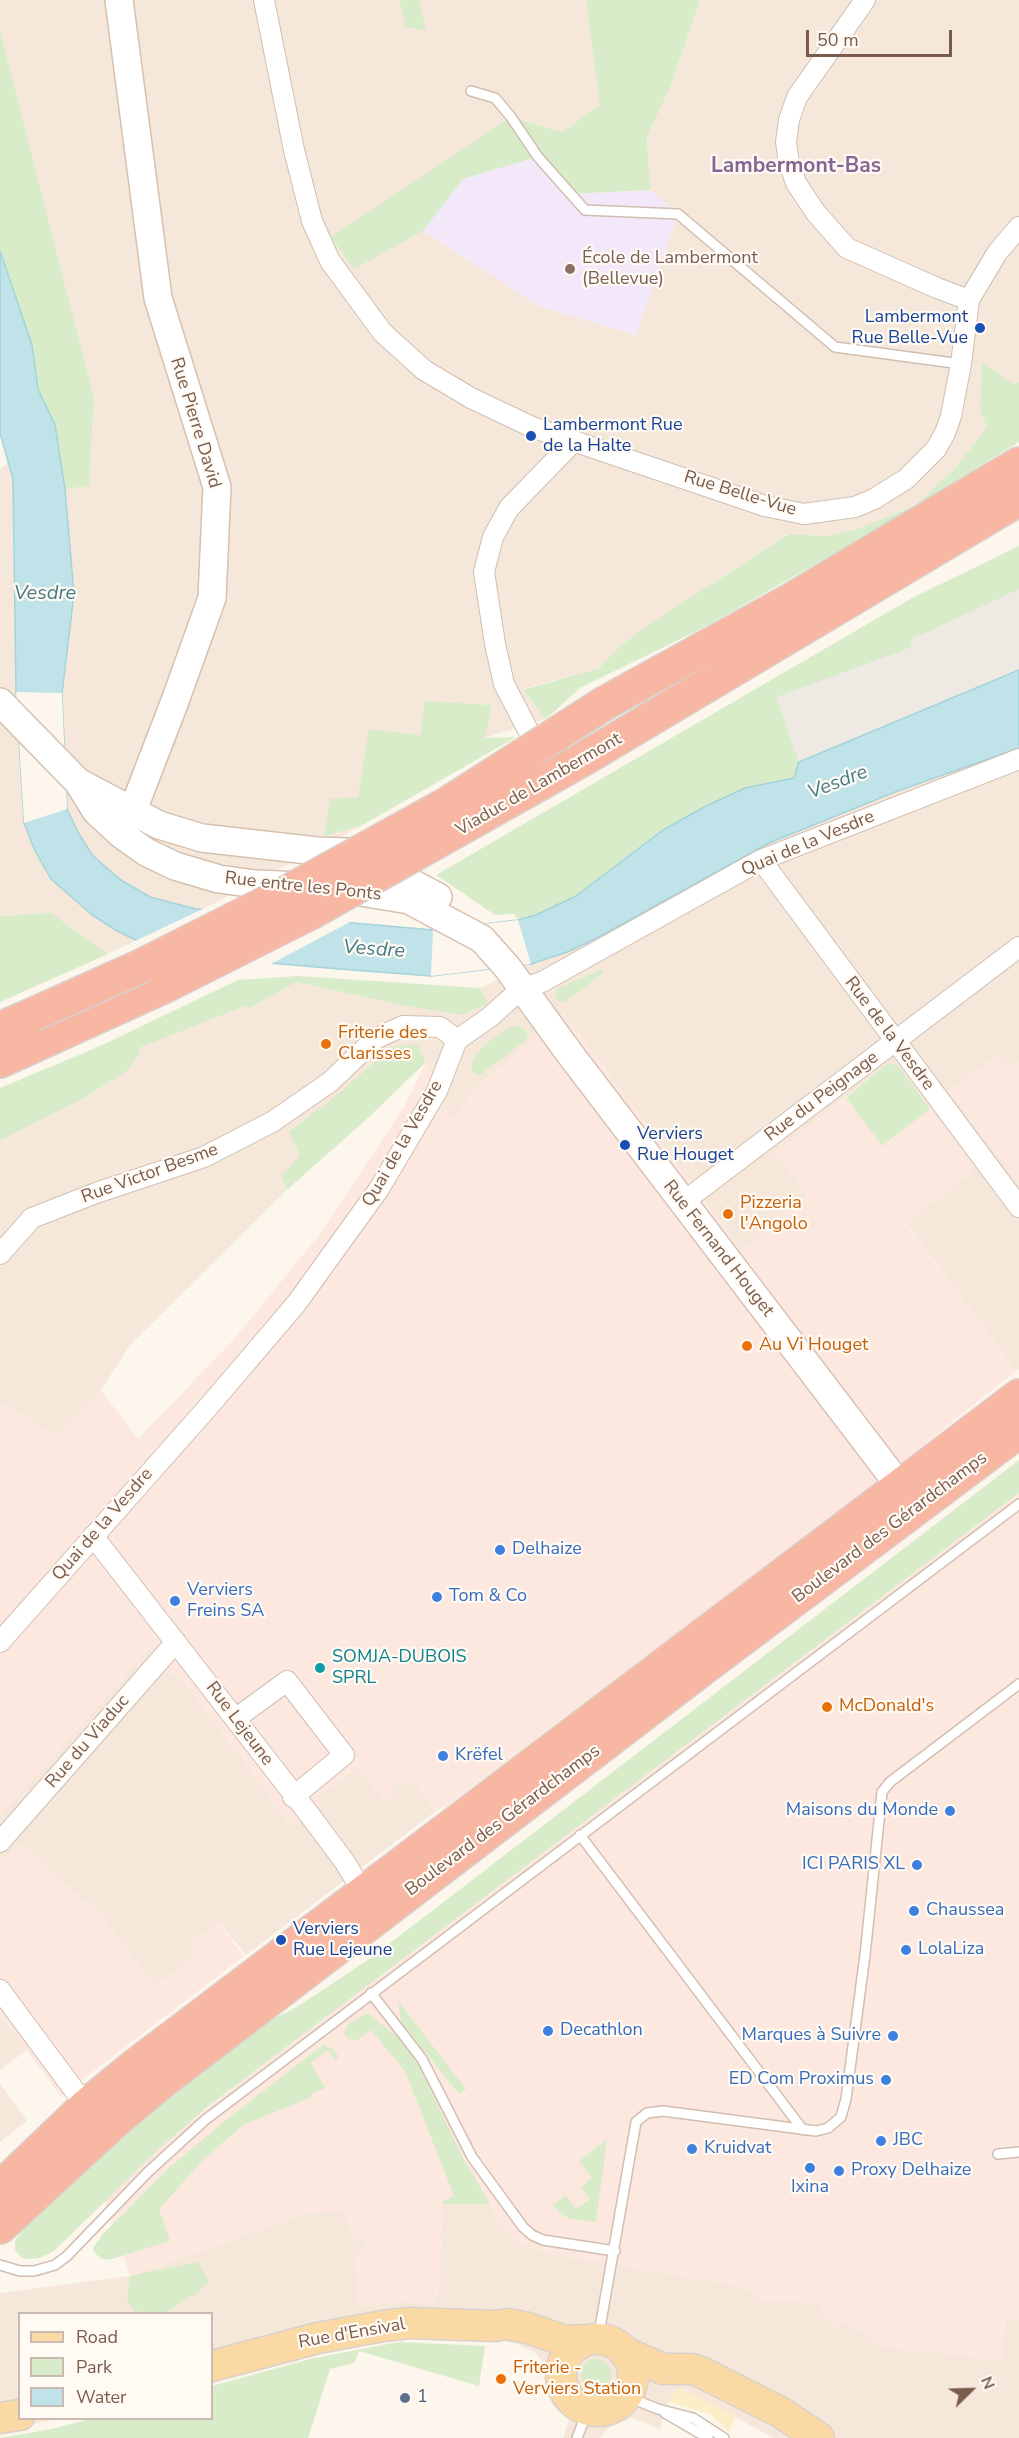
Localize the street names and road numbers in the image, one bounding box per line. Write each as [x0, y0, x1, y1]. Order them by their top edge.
street label: Rue Pierre David [165, 355, 225, 491]
street label: Rue Belle-Vue [681, 467, 799, 521]
street label: Viaduc de Lambermont [452, 729, 626, 841]
street label: Quai de la Vesdre [738, 806, 878, 882]
street label: Rue entre les Ponts [224, 868, 382, 906]
street label: Rue de la Vesdre [839, 973, 939, 1095]
street label: Rue du Peignage [761, 1047, 883, 1147]
street label: Quai de la Vesdre [358, 1077, 448, 1211]
street label: Rue Victor Besme [79, 1139, 221, 1209]
street label: Rue Fernand Houget [658, 1176, 778, 1322]
street label: Boulevard des Gérardchamps [788, 1448, 992, 1608]
street label: Quai de la Vesdre [48, 1464, 158, 1586]
street label: Rue Lejeune [200, 1678, 278, 1770]
street label: Rue du Viaduc [42, 1691, 134, 1793]
street label: Boulevard des Gérardchamps [401, 1741, 605, 1901]
street label: Rue d'Ensival [297, 2314, 407, 2354]

